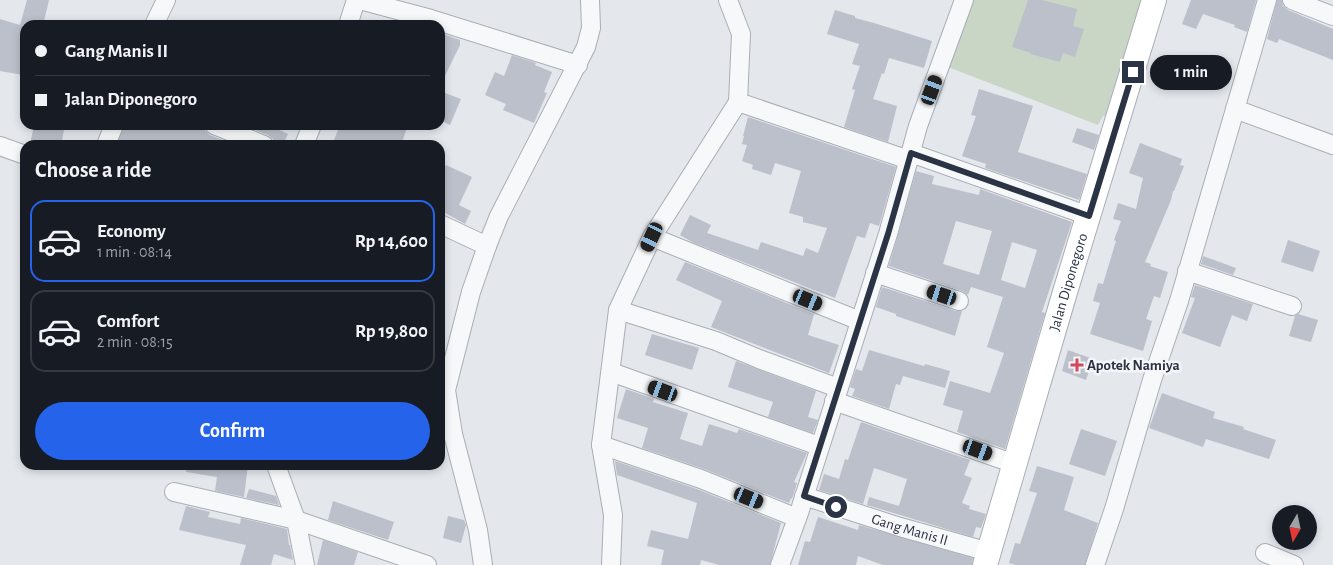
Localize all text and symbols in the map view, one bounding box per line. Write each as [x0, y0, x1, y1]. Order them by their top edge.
text: Gang Manis II [65, 42, 168, 61]
callout: 1 min [1150, 54, 1233, 90]
route end [1122, 61, 1144, 83]
text: 1 min [1174, 64, 1208, 80]
car [919, 73, 944, 107]
text: Jalan Diponegoro [65, 90, 197, 109]
text: Choose a ride [35, 159, 151, 181]
icon: car [37, 219, 82, 264]
car [638, 220, 665, 254]
text: Economy [97, 222, 166, 241]
street label: Jalan Diponegoro [1046, 231, 1090, 333]
text: Rp 14,600 [355, 232, 428, 251]
text: 1 min · 08:14 [97, 244, 172, 260]
car [925, 283, 958, 307]
car [791, 287, 824, 313]
icon: car [37, 309, 82, 354]
text: Comfort [97, 312, 159, 331]
text: Rp 19,800 [355, 322, 428, 341]
text: 2 min · 08:15 [97, 334, 173, 350]
place label: Apotek Namiya [1087, 358, 1180, 373]
marker: Apotek Namiya [1071, 359, 1083, 371]
car [646, 379, 679, 403]
button: Confirm [35, 402, 430, 460]
car [961, 438, 994, 462]
car [732, 485, 765, 511]
route start [825, 496, 847, 518]
north arrow [1272, 505, 1318, 550]
map controls [1272, 505, 1317, 550]
street label: Gang Manis II [870, 511, 950, 548]

